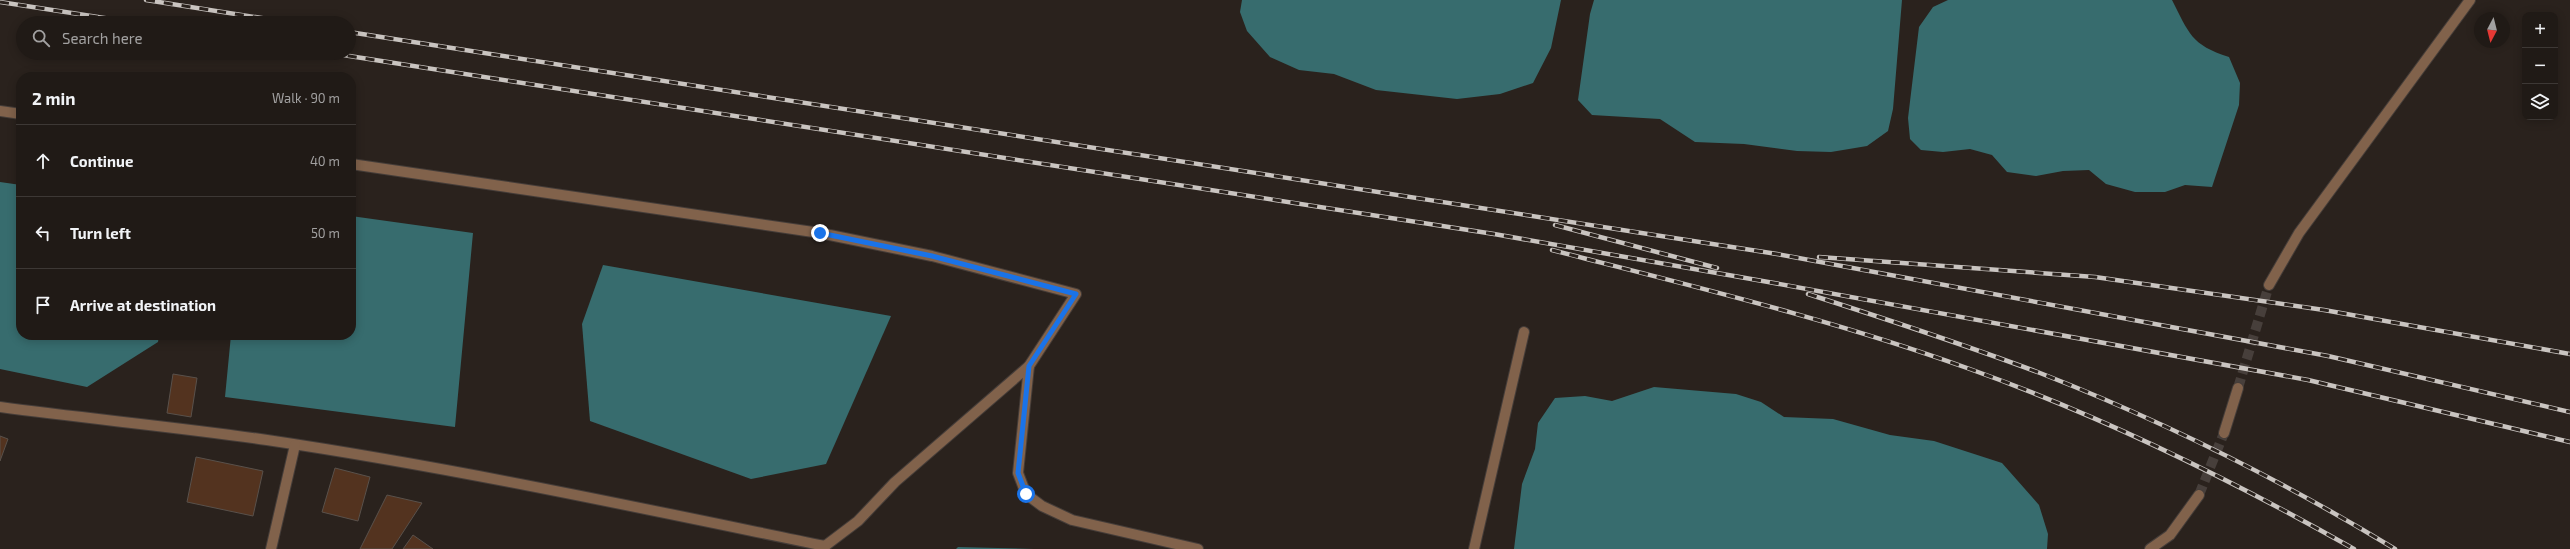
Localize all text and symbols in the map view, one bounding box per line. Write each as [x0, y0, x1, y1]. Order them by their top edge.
north arrow [2474, 12, 2510, 48]
map controls [2522, 12, 2558, 120]
button: + [2522, 12, 2558, 48]
search box [16, 16, 356, 60]
icon: search [30, 27, 52, 49]
text: Search here [62, 29, 143, 47]
button: − [2522, 48, 2558, 84]
button: layers [2522, 84, 2558, 120]
text: 2 min [32, 88, 75, 108]
text: Walk · 90 m [272, 90, 340, 106]
icon: ahead [32, 150, 54, 172]
text: Continue [70, 152, 133, 170]
text: 40 m [310, 153, 340, 169]
icon: left [32, 222, 54, 244]
text: Turn left [70, 224, 131, 242]
route end [811, 224, 829, 242]
text: 50 m [311, 225, 340, 241]
icon: arrive [32, 294, 54, 316]
text: Arrive at destination [70, 296, 216, 314]
route start [1017, 485, 1035, 503]

